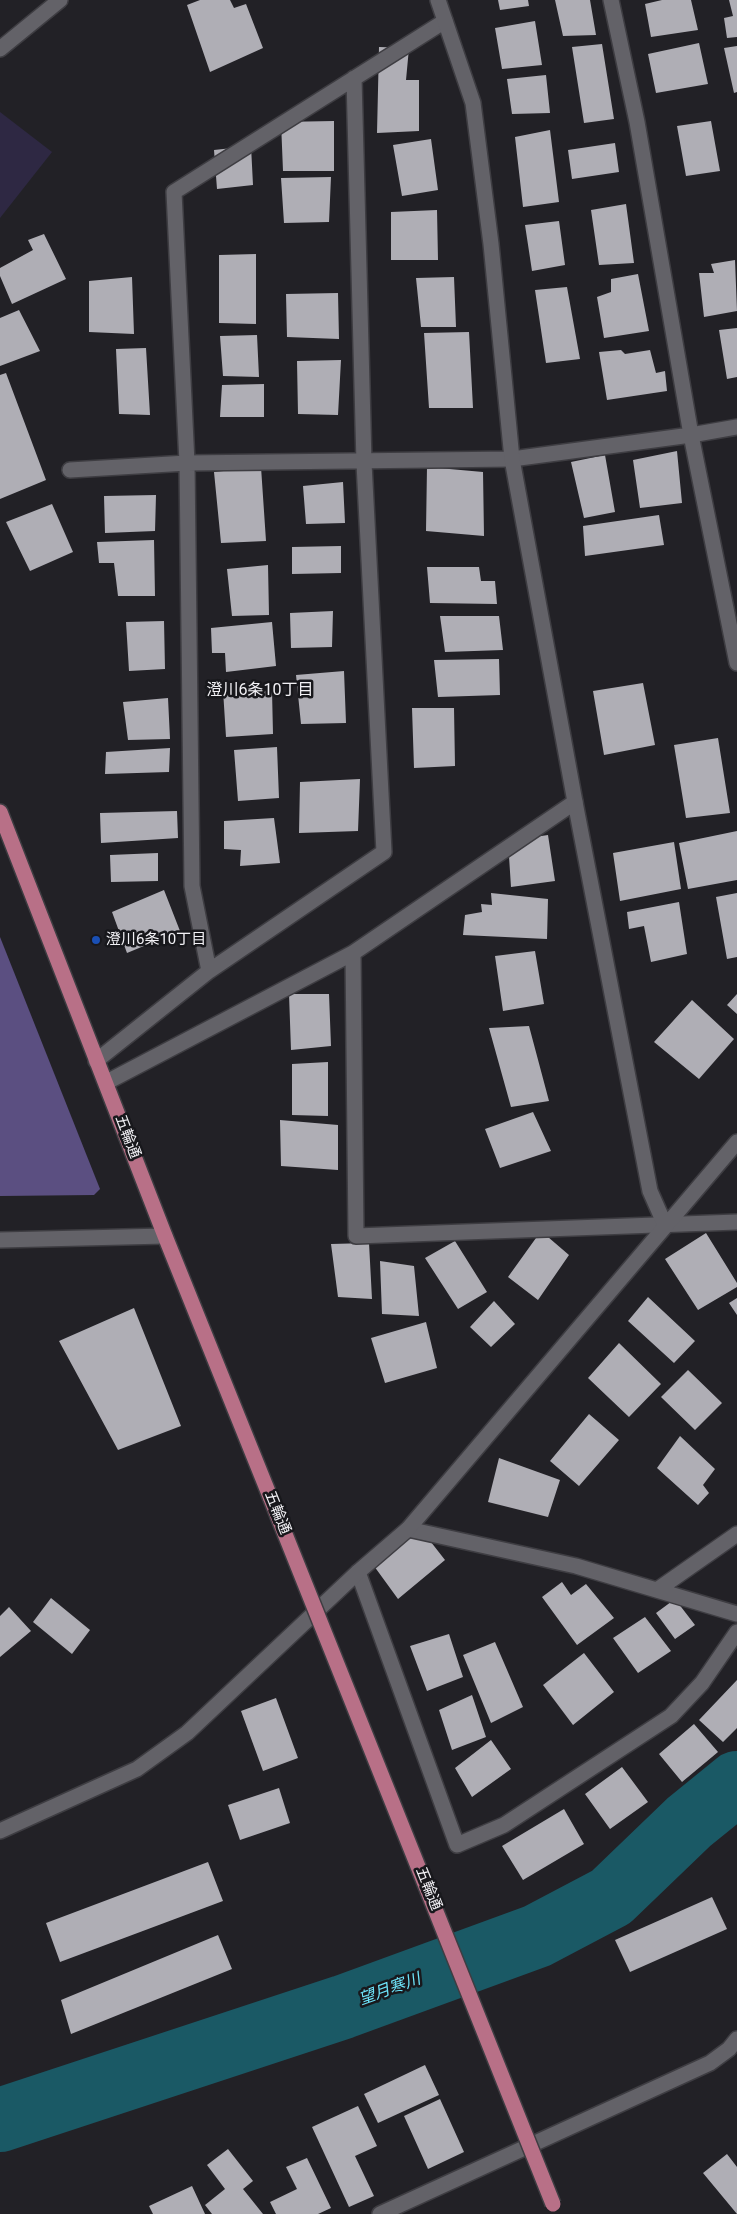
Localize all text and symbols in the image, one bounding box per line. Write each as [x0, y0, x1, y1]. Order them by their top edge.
district label: 澄川6条10丁目 [207, 681, 313, 701]
place label: 澄川6条10丁目 [106, 931, 206, 949]
marker: 澄川6条10丁目 [90, 934, 102, 946]
street label: 五輪通 [111, 1113, 143, 1161]
street label: 五輪通 [260, 1489, 294, 1537]
street label: 五輪通 [411, 1865, 445, 1913]
water label: 望月寒川 [357, 1970, 423, 2010]

